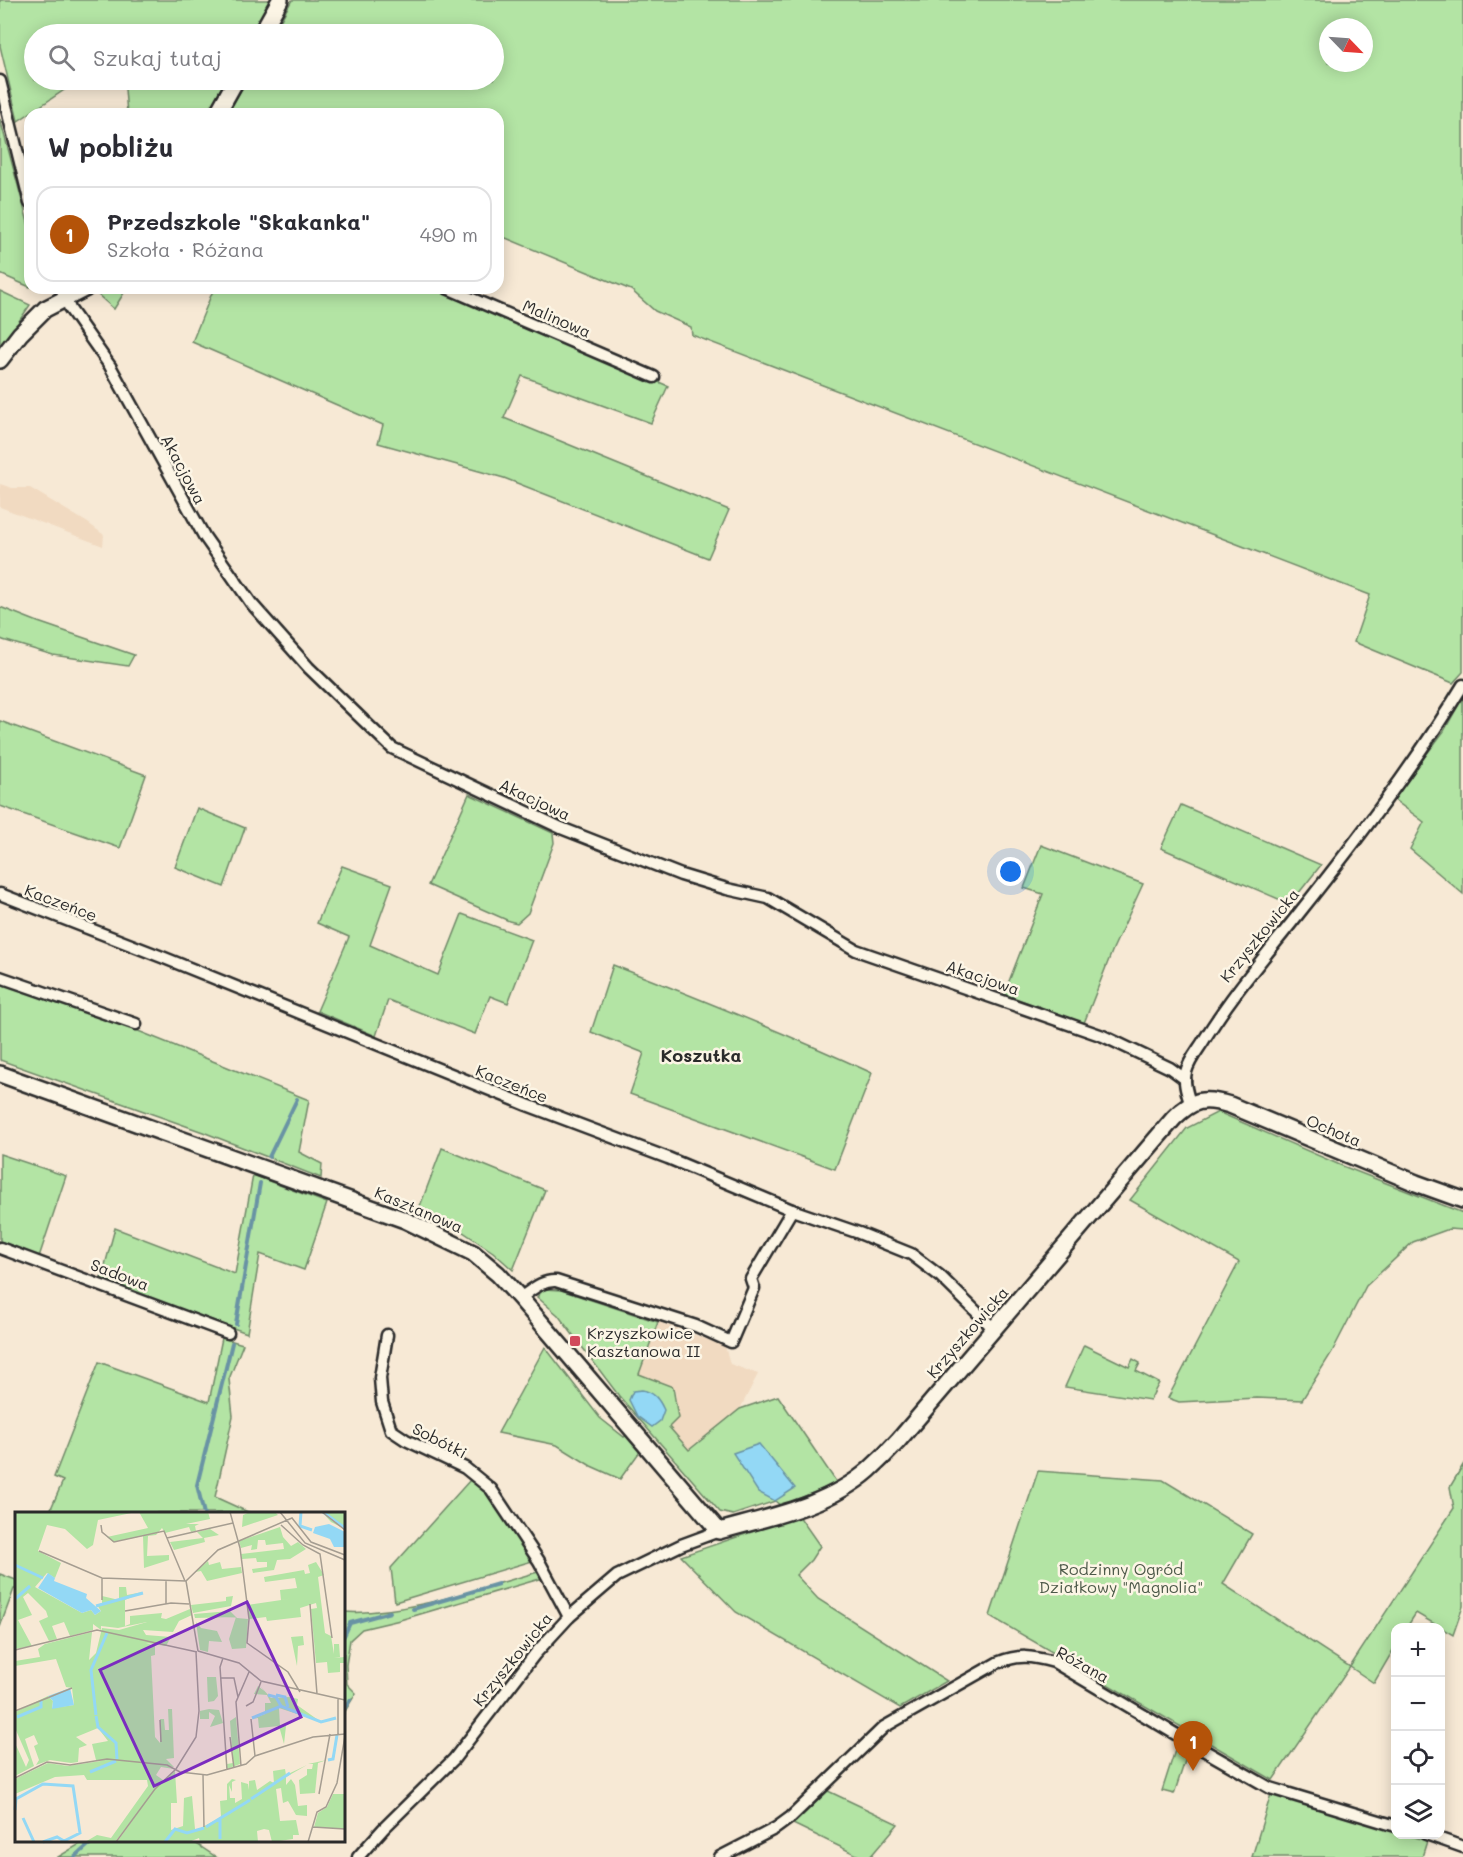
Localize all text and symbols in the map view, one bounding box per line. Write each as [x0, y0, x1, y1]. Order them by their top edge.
north arrow [1319, 18, 1373, 72]
search box [24, 24, 504, 90]
icon: search [45, 41, 78, 74]
text: Szukaj tutaj [93, 43, 222, 72]
text: W pobliżu [48, 130, 174, 164]
text: Przedszkole "Skakanka" [107, 207, 370, 236]
text: 1 [65, 221, 74, 247]
text: 490 m [420, 221, 478, 247]
text: Szkoła · Różana [107, 236, 264, 262]
street label: Malinowa [520, 294, 594, 342]
street label: Akacjowa [157, 430, 211, 508]
street label: Akacjowa [496, 773, 574, 825]
your location [996, 857, 1025, 886]
street label: Kaczeńce [22, 879, 100, 925]
street label: Krzyszkowicka [1215, 884, 1303, 986]
street label: Akacjowa [944, 955, 1022, 999]
district label: Koszutka [660, 1043, 742, 1067]
street label: Kaczeńce [473, 1059, 551, 1107]
street label: Ochota [1303, 1109, 1365, 1151]
street label: Kasztanowa [372, 1181, 466, 1237]
street label: Sadowa [88, 1253, 152, 1295]
street label: Krzyszkowicka [921, 1282, 1013, 1382]
place label: Krzyszkowice Kasztanowa II [587, 1322, 700, 1361]
marker: Krzyszkowice Kasztanowa II [568, 1334, 582, 1348]
street label: Sobótki [409, 1417, 471, 1463]
inset map [15, 1512, 345, 1842]
park label: Rodzinny Ogród Działkowy "Magnolia" [1039, 1558, 1203, 1597]
street label: Krzyszkowicka [468, 1608, 556, 1710]
map controls [1391, 1623, 1445, 1839]
button: + [1391, 1623, 1445, 1677]
street label: Różana [1053, 1641, 1113, 1687]
button: − [1391, 1677, 1445, 1731]
pin: 1 [1174, 1722, 1212, 1771]
button: locate [1391, 1731, 1445, 1785]
button: layers [1391, 1785, 1445, 1839]

